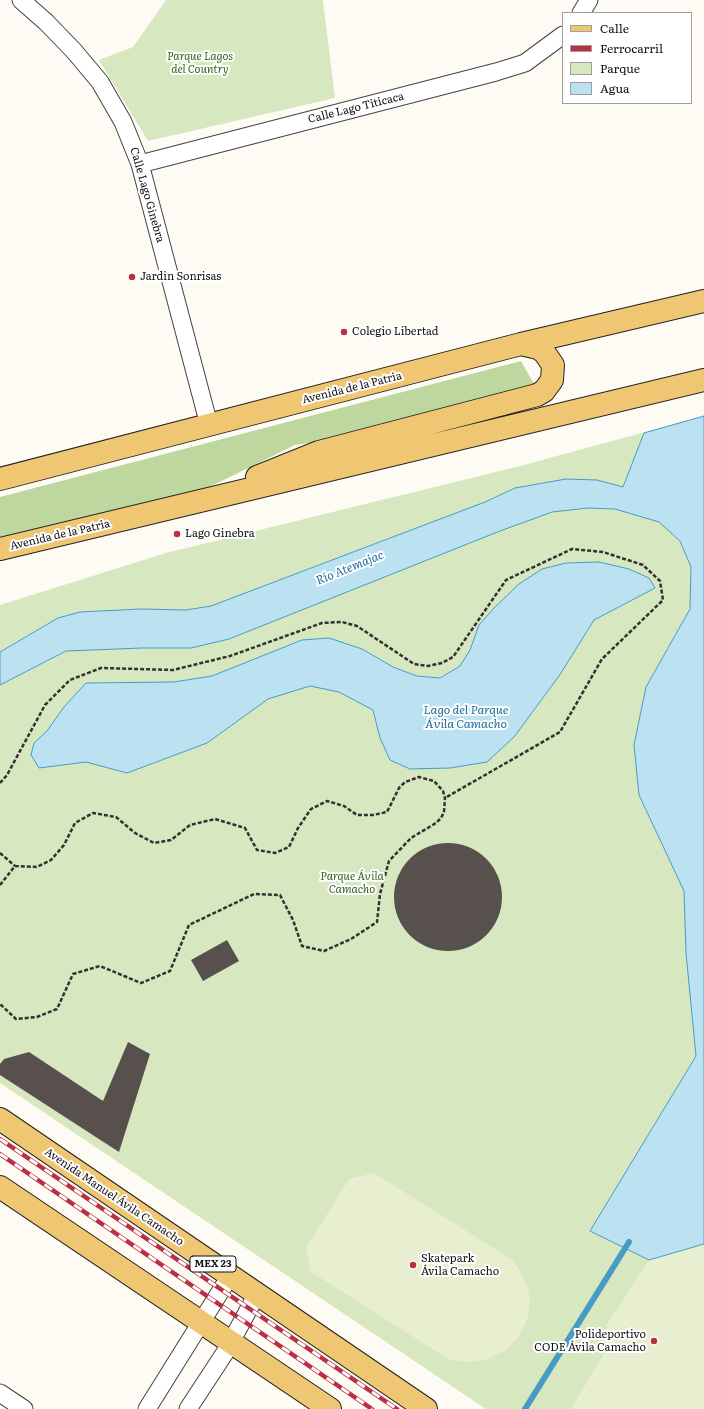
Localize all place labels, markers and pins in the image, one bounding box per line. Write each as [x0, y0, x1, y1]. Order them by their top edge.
place label: Jardin Sonrisas [140, 270, 221, 284]
marker: Jardin Sonrisas [127, 272, 137, 282]
place label: Colegio Libertad [352, 325, 439, 339]
marker: Colegio Libertad [339, 327, 349, 337]
place label: Lago Ginebra [185, 527, 255, 541]
marker: Lago Ginebra [172, 529, 182, 539]
place label: Skatepark Ávila Camacho [421, 1252, 499, 1278]
marker: Skatepark Ávila Camacho [408, 1260, 418, 1270]
place label: Polideportivo CODE Ávila Camacho [534, 1328, 646, 1354]
marker: Polideportivo CODE Ávila Camacho [649, 1336, 659, 1346]

